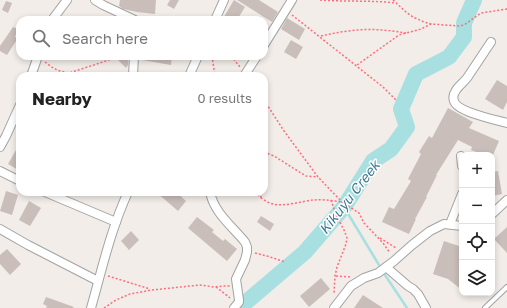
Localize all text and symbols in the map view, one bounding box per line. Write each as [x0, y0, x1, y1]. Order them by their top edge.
search box [16, 16, 268, 60]
icon: search [30, 27, 52, 49]
text: Search here [62, 29, 148, 47]
text: Nearby [32, 88, 92, 109]
text: 0 results [197, 90, 252, 106]
map controls [459, 152, 495, 296]
button: + [459, 152, 495, 188]
water label: Kikuyu Creek [315, 155, 384, 237]
button: − [459, 188, 495, 224]
button: locate [459, 224, 495, 260]
button: layers [459, 260, 495, 296]

